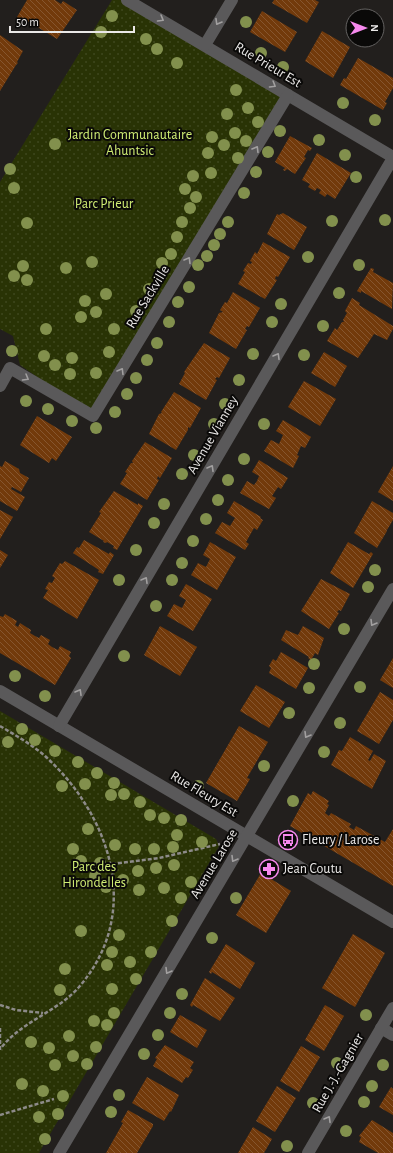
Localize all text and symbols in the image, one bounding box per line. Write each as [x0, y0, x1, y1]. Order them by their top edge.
scale bar [10, 8, 134, 34]
north arrow [345, 8, 385, 48]
one-way arrow [157, 15, 164, 22]
text: 50 m [16, 16, 39, 28]
one-way arrow [216, 18, 223, 26]
text: N [369, 24, 380, 32]
street label: Rue Prieur Est [232, 40, 304, 91]
one-way arrow [269, 81, 276, 88]
park label: Jardin Communautaire Ahuntsic [68, 128, 192, 158]
one-way arrow [251, 146, 258, 153]
park label: Parc Prieur [75, 197, 134, 211]
one-way arrow [183, 257, 191, 264]
street label: Rue Sackville [124, 263, 172, 331]
one-way arrow [272, 353, 279, 360]
one-way arrow [116, 368, 123, 375]
one-way arrow [22, 373, 29, 380]
street label: Avenue Vianney [185, 394, 241, 476]
one-way arrow [206, 465, 213, 472]
one-way arrow [140, 577, 147, 584]
one-way arrow [371, 619, 378, 626]
one-way arrow [74, 689, 81, 696]
one-way arrow [305, 731, 312, 738]
street label: Rue Fleury Est [168, 768, 241, 820]
street label: Avenue Larose [188, 827, 240, 901]
bus stop icon: Fleury / Larose [277, 829, 299, 851]
place label: Fleury / Larose [302, 833, 379, 847]
one-way arrow [231, 855, 239, 862]
pharmacy icon: Jean Coutu [258, 858, 280, 880]
park label: Parc des Hirondelles [62, 860, 126, 890]
place label: Jean Coutu [283, 862, 342, 876]
one-way arrow [165, 967, 172, 974]
street label: Rue J.-J.-Gagnier [310, 1031, 367, 1115]
one-way arrow [323, 1116, 330, 1123]

